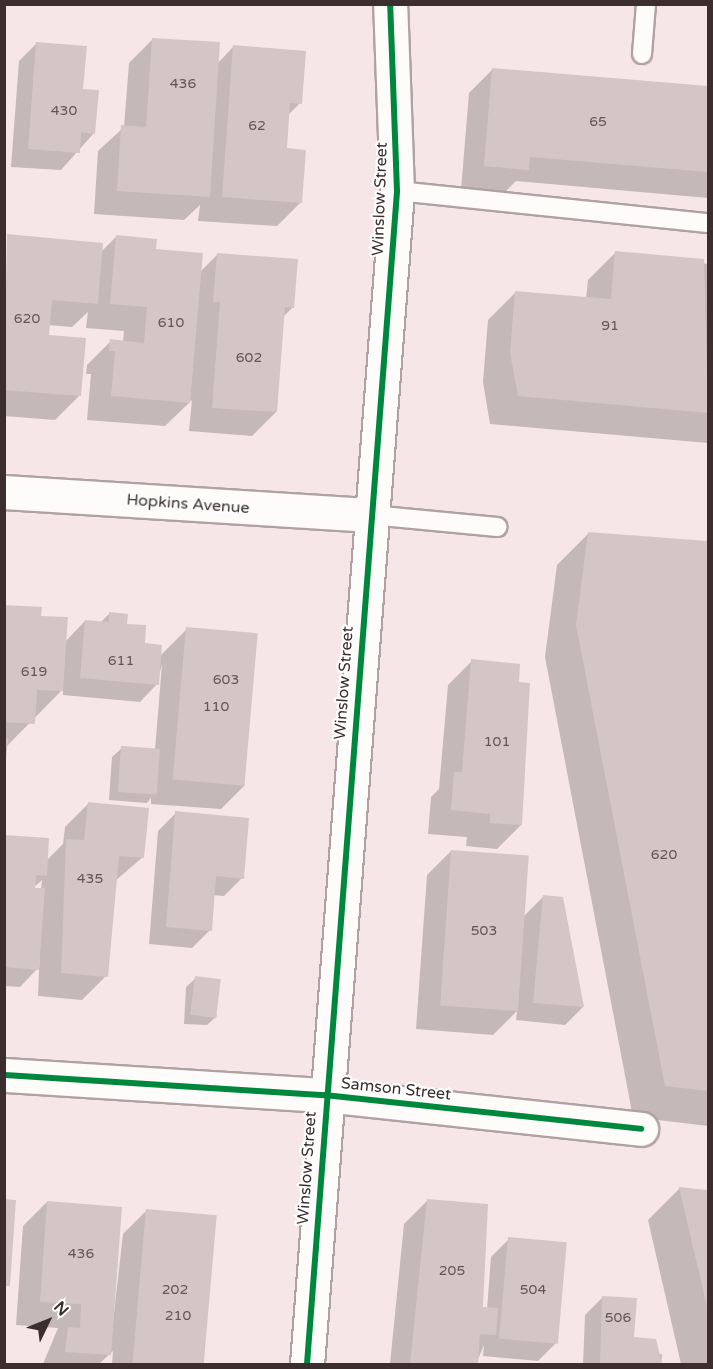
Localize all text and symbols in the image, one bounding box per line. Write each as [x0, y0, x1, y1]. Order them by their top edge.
house number: 436 [170, 76, 196, 92]
house number: 430 [51, 103, 77, 119]
house number: 65 [589, 114, 607, 130]
house number: 62 [248, 118, 266, 134]
street label: Winslow Street [368, 142, 392, 256]
house number: 620 [14, 311, 40, 327]
house number: 610 [158, 315, 184, 331]
house number: 91 [601, 318, 619, 334]
house number: 602 [236, 350, 262, 366]
street label: Hopkins Avenue [126, 490, 250, 518]
street label: Winslow Street [330, 626, 358, 740]
house number: 611 [108, 653, 134, 669]
house number: 619 [21, 664, 47, 680]
house number: 603 [213, 672, 239, 688]
house number: 110 [203, 699, 229, 715]
house number: 101 [484, 734, 510, 750]
house number: 620 [651, 847, 677, 863]
house number: 435 [77, 871, 103, 887]
house number: 503 [471, 923, 497, 939]
street label: Samson Street [340, 1074, 452, 1104]
street label: Winslow Street [293, 1111, 321, 1225]
house number: 436 [68, 1246, 94, 1262]
house number: 205 [439, 1263, 465, 1279]
house number: 202 [162, 1282, 188, 1298]
house number: 504 [520, 1282, 546, 1298]
north arrow [18, 1291, 78, 1351]
text: N [49, 1297, 73, 1320]
house number: 210 [165, 1308, 191, 1324]
house number: 506 [605, 1310, 631, 1326]

